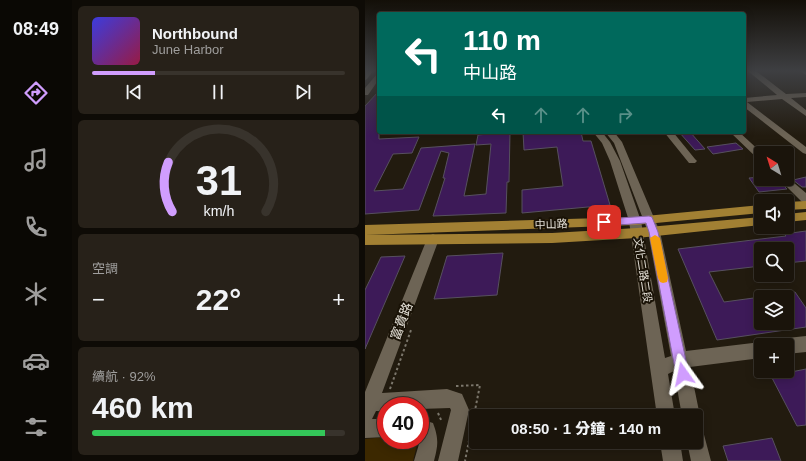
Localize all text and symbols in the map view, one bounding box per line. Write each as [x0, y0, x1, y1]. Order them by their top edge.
text: 08:49 [13, 19, 59, 39]
text: Northbound [152, 25, 238, 42]
text: 110 m [463, 25, 541, 56]
icon: left [397, 28, 449, 80]
text: June Harbor [152, 42, 224, 57]
text: 中山路 [463, 63, 517, 83]
icon: directions [22, 79, 50, 107]
icon: previous [123, 81, 145, 103]
icon: pause [207, 81, 229, 103]
icon: next [292, 81, 314, 103]
icon: left [488, 104, 510, 126]
icon: ahead [530, 104, 552, 126]
icon: ahead [572, 104, 594, 126]
icon: right [614, 104, 636, 126]
icon: music [22, 146, 50, 174]
north arrow [754, 146, 794, 186]
map controls [754, 146, 794, 378]
text: 31 [195, 156, 242, 203]
button: sound [754, 194, 794, 234]
text: km/h [203, 202, 234, 218]
pin [587, 205, 621, 239]
icon: arrive [593, 211, 615, 233]
icon: phone [22, 213, 50, 241]
street label: 中山路 [534, 217, 568, 231]
street label: 文化二路二段 [632, 236, 654, 304]
button: search [754, 242, 794, 282]
text: 空調 [92, 261, 118, 276]
icon: climate [22, 280, 50, 308]
text: 22° [196, 283, 241, 316]
text: − [92, 287, 105, 312]
text: + [332, 287, 345, 312]
button: layers [754, 290, 794, 330]
street label: 富貴路 [387, 300, 415, 342]
button: + [754, 338, 794, 378]
icon: car [22, 347, 50, 375]
position arrow [662, 353, 704, 395]
text: 續航 · 92% [92, 369, 156, 384]
text: 460 km [92, 391, 194, 424]
speed limit sign: 40 [377, 397, 429, 449]
icon: filters [22, 413, 50, 441]
text: 08:50 · 1 分鐘 · 140 m [511, 420, 661, 437]

